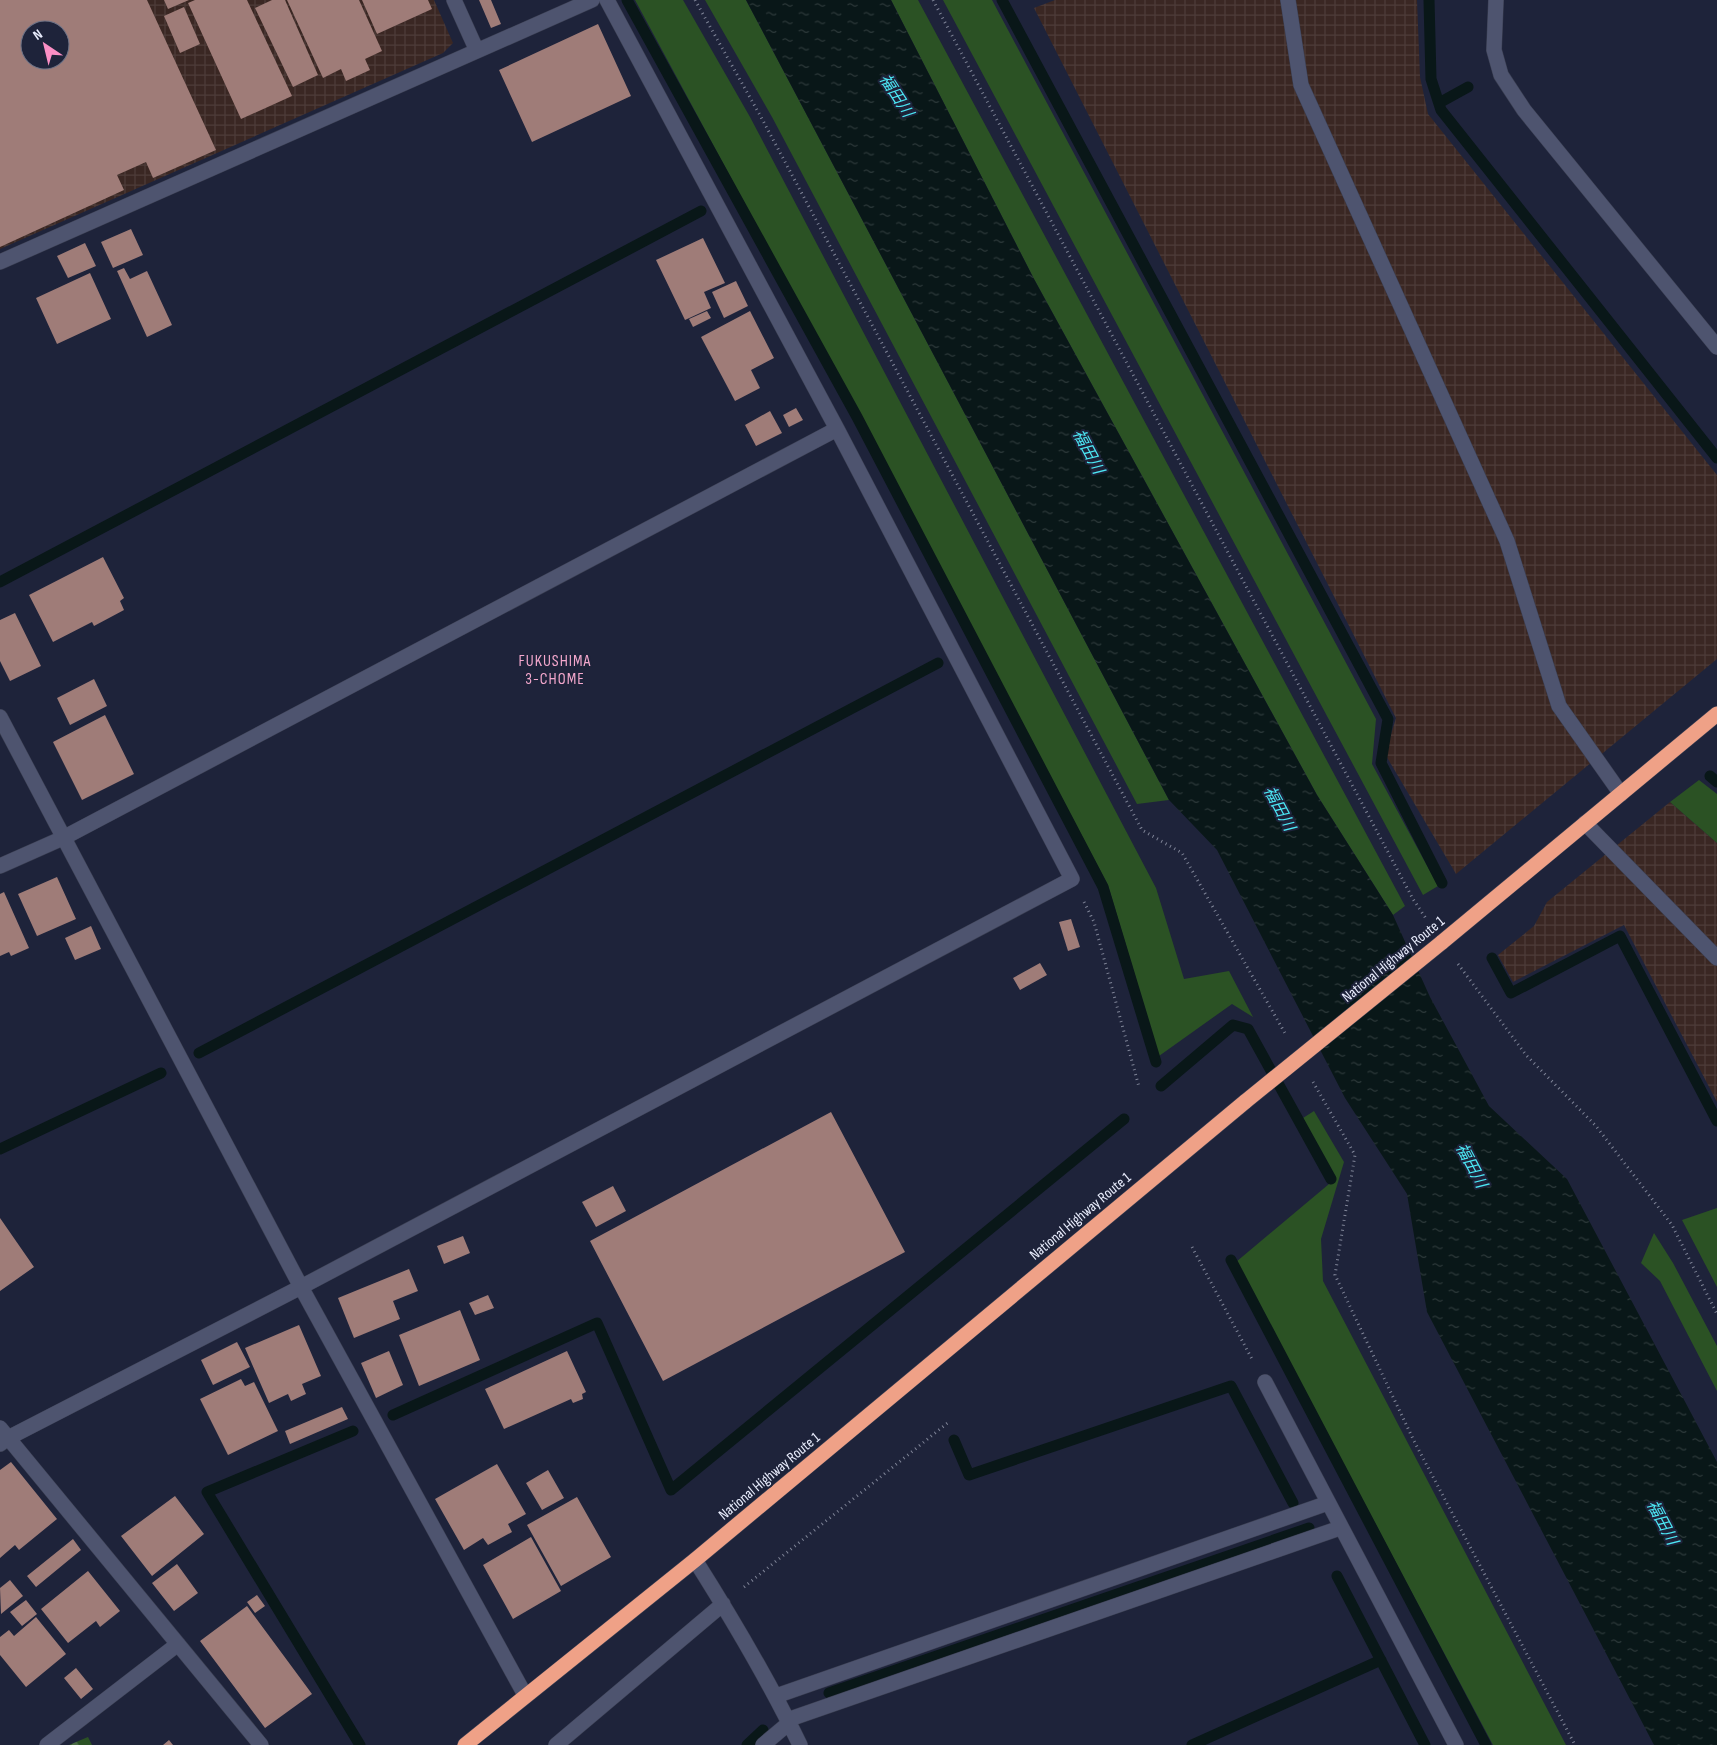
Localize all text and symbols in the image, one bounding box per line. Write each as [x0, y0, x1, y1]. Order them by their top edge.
north arrow [20, 20, 70, 70]
text: N [30, 26, 46, 44]
water label: 福田川 [875, 71, 918, 123]
water label: 福田川 [1068, 426, 1108, 479]
district label: FUKUSHIMA 3-CHOME [519, 652, 591, 689]
water label: 福田川 [1259, 783, 1299, 836]
street label: National Highway Route 1 [1338, 912, 1449, 1007]
water label: 福田川 [1451, 1140, 1491, 1193]
street label: National Highway Route 1 [1026, 1168, 1136, 1264]
street label: National Highway Route 1 [715, 1428, 825, 1524]
water label: 福田川 [1642, 1497, 1682, 1550]

